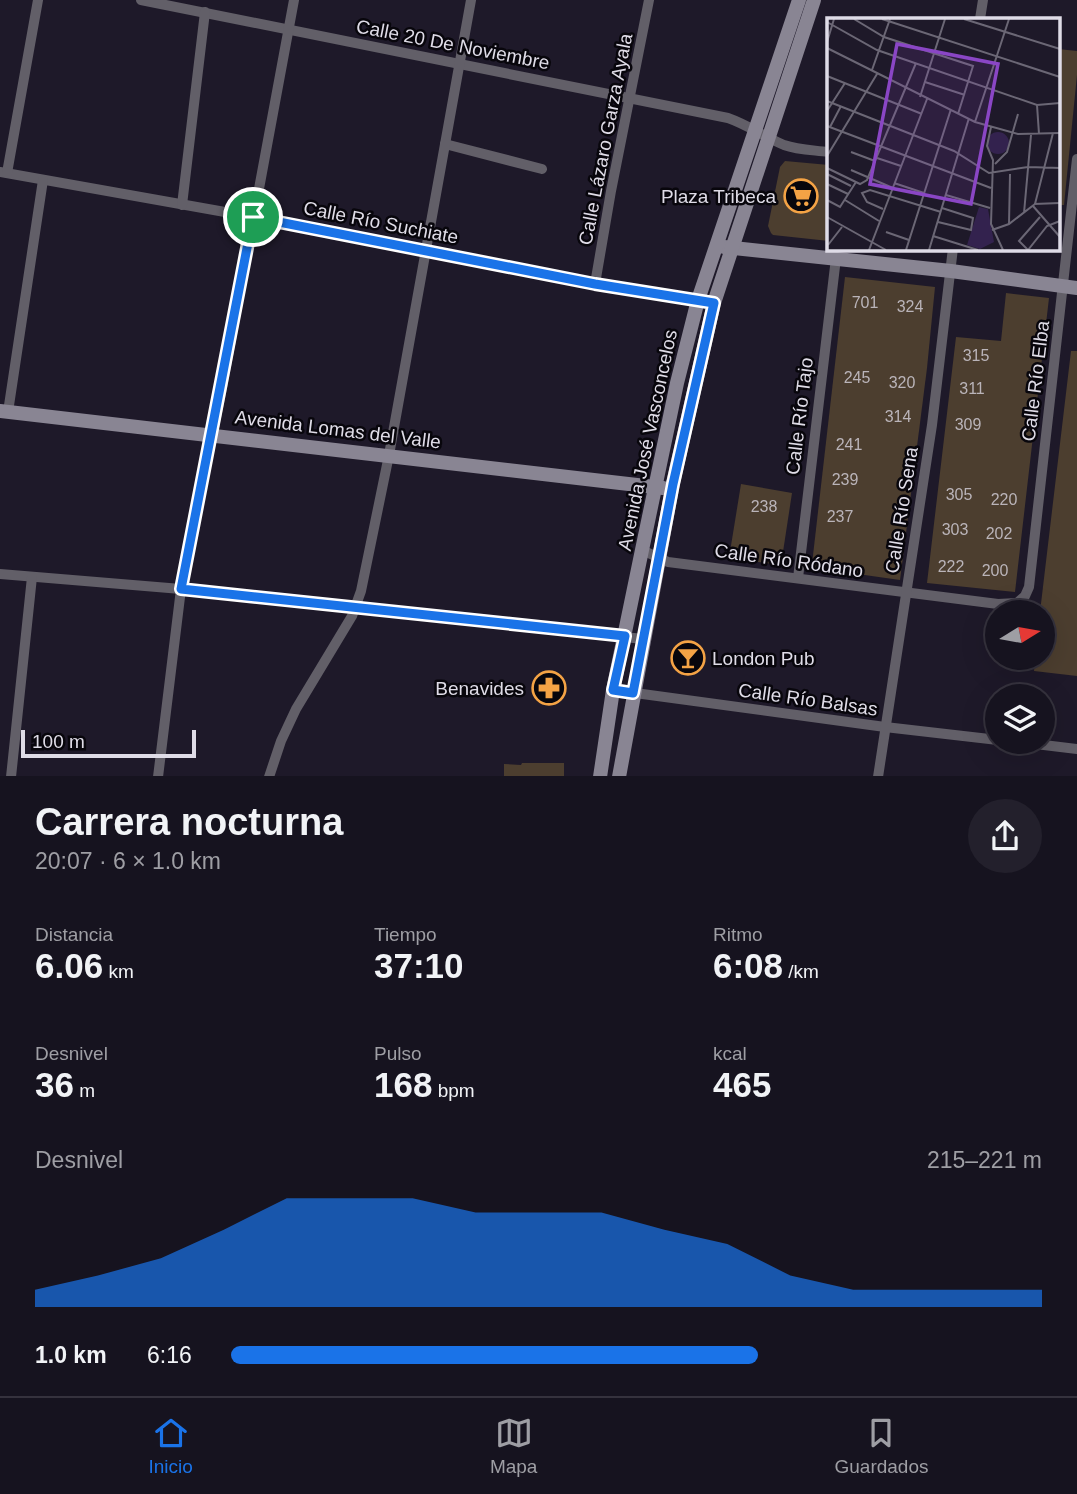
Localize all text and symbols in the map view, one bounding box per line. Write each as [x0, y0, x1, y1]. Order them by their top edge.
street label: Calle 20 De Noviembre [354, 15, 551, 74]
inset map [827, 18, 1060, 250]
street label: Calle Lázaro Garza Ayala [575, 31, 636, 247]
supermarket icon: Plaza Tribeca [782, 177, 820, 215]
place label: Plaza Tribeca [661, 186, 776, 207]
pin [223, 187, 283, 247]
street label: Calle Río Suchiate [302, 197, 460, 248]
icon: arrive [234, 198, 272, 236]
house number: 701 [852, 294, 878, 311]
house number: 324 [897, 298, 923, 315]
street label: Calle Río Elba [1018, 319, 1053, 443]
street label: Avenida José Vasconcelos [614, 328, 681, 552]
house number: 315 [963, 347, 989, 364]
street label: Calle Río Tajo [782, 356, 817, 476]
house number: 245 [844, 369, 870, 386]
house number: 320 [889, 374, 915, 391]
house number: 311 [959, 380, 985, 397]
street label: Avenida Lomas del Valle [234, 406, 442, 453]
house number: 314 [885, 408, 911, 425]
house number: 309 [955, 416, 981, 433]
house number: 241 [836, 436, 862, 453]
street label: Calle Río Sena [881, 445, 922, 575]
house number: 239 [832, 471, 858, 488]
house number: 305 [946, 486, 972, 503]
house number: 220 [991, 491, 1017, 508]
house number: 238 [751, 498, 777, 515]
house number: 237 [827, 508, 853, 525]
house number: 303 [942, 521, 968, 538]
house number: 202 [986, 525, 1012, 542]
street label: Calle Río Ródano [713, 540, 865, 581]
house number: 222 [938, 558, 964, 575]
house number: 200 [982, 562, 1008, 579]
north arrow [985, 600, 1055, 670]
map controls [985, 600, 1055, 754]
bar icon: London Pub [669, 639, 707, 677]
place label: London Pub [712, 648, 815, 669]
pharmacy icon: Benavides [530, 669, 568, 707]
place label: Benavides [435, 678, 524, 699]
street label: Calle Río Balsas [737, 679, 879, 720]
button: layers [985, 684, 1055, 754]
scale bar [21, 727, 196, 759]
text: 100 m [32, 731, 85, 752]
button: share [968, 799, 1042, 873]
text: Carrera nocturna [35, 801, 343, 843]
text: 20:07 · 6 × 1.0 km [35, 848, 221, 874]
text: Distancia [35, 924, 113, 945]
text: Tiempo [374, 924, 437, 945]
text: Ritmo [713, 924, 763, 945]
text: 6.06 [35, 946, 103, 985]
text: 37:10 [374, 946, 464, 985]
text: 6:08 [713, 946, 783, 985]
text: km [103, 961, 134, 982]
text: /km [783, 961, 819, 982]
text: Desnivel [35, 1043, 108, 1064]
text: Pulso [374, 1043, 422, 1064]
text: kcal [713, 1043, 747, 1064]
text: 36 [35, 1065, 74, 1104]
text: 168 [374, 1065, 432, 1104]
text: 465 [713, 1065, 771, 1104]
text: m [74, 1080, 95, 1101]
text: bpm [432, 1080, 475, 1101]
text: Desnivel [35, 1147, 123, 1173]
text: 215–221 m [927, 1147, 1042, 1173]
text: 1.0 km [35, 1342, 107, 1368]
text: 6:16 [147, 1342, 192, 1368]
tab: Inicio [149, 1414, 193, 1478]
tab: Mapa [490, 1414, 537, 1478]
tab: Guardados [834, 1414, 928, 1478]

